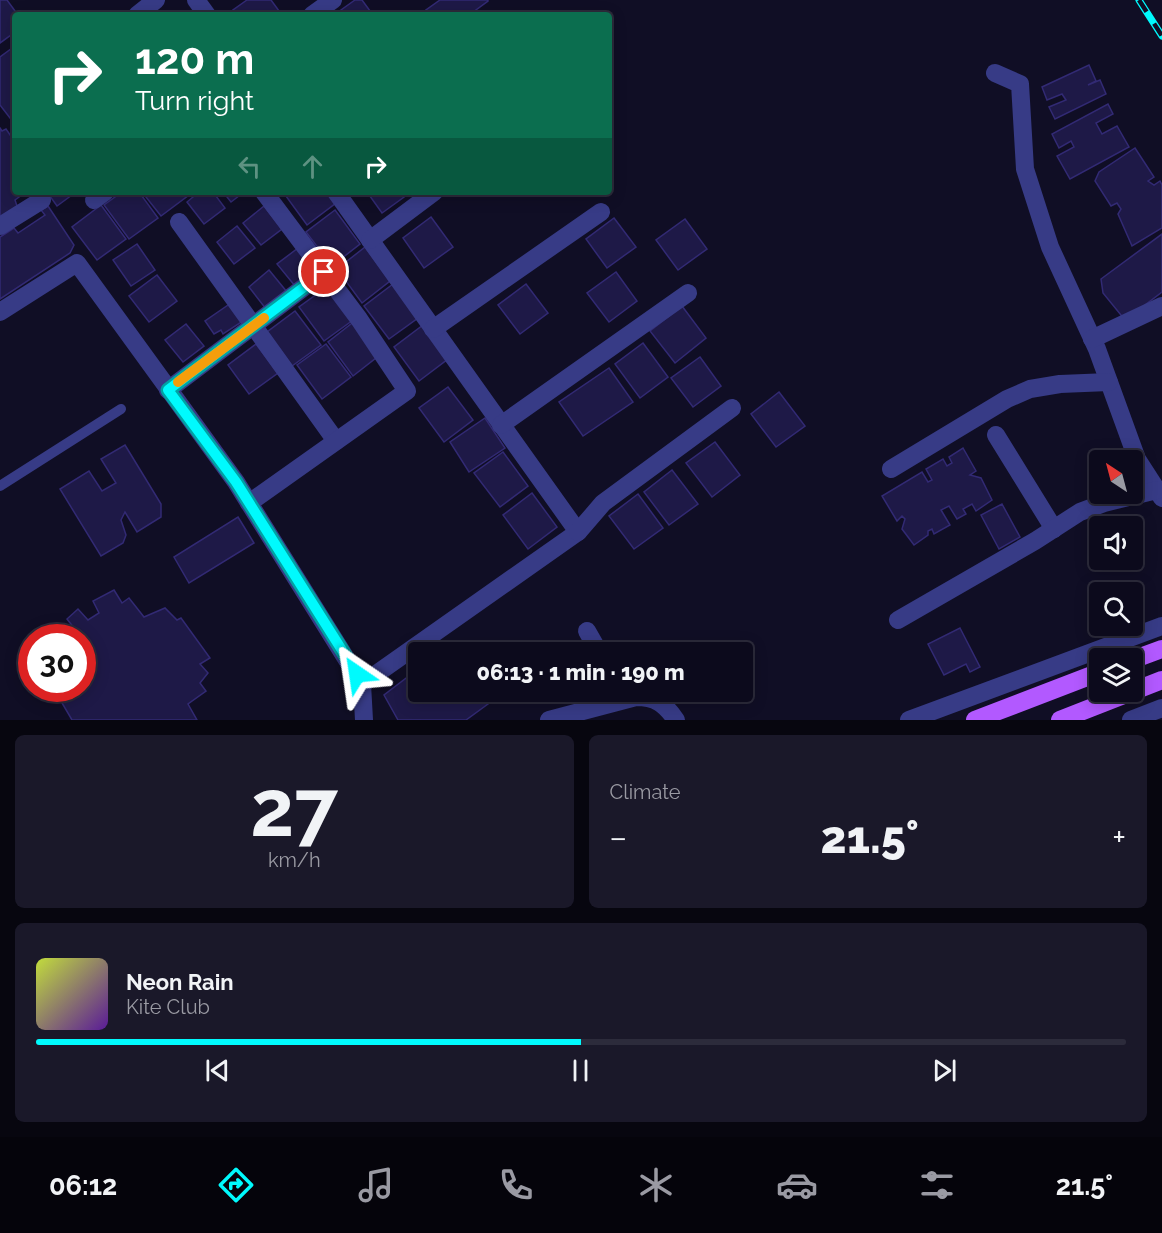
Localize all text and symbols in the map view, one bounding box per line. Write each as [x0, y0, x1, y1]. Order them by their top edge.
text: 120 m [135, 35, 254, 84]
icon: right [36, 36, 114, 114]
text: Turn right [135, 85, 254, 116]
icon: left [233, 150, 266, 183]
icon: ahead [296, 150, 329, 183]
icon: right [359, 150, 392, 183]
pin [298, 246, 349, 297]
icon: arrive [307, 255, 340, 288]
north arrow [1089, 450, 1143, 504]
map controls [1089, 450, 1143, 702]
button: sound [1089, 516, 1143, 570]
button: search [1089, 582, 1143, 636]
speed limit sign: 30 [18, 624, 96, 702]
position arrow [325, 642, 389, 706]
button: layers [1089, 648, 1143, 702]
text: 06:13 · 1 min · 190 m [477, 659, 684, 685]
text: 27 [250, 763, 338, 854]
text: Climate [610, 780, 681, 804]
text: 21.5° [821, 811, 919, 864]
text: − [610, 818, 627, 857]
text: + [1112, 818, 1126, 857]
text: km/h [268, 848, 321, 872]
text: Neon Rain [126, 969, 234, 995]
text: Kite Club [126, 995, 210, 1019]
icon: previous [201, 1054, 234, 1087]
icon: pause [564, 1054, 597, 1087]
icon: next [928, 1054, 961, 1087]
icon: directions [215, 1164, 257, 1206]
icon: music [355, 1164, 397, 1206]
icon: phone [495, 1164, 537, 1206]
icon: climate [635, 1164, 677, 1206]
icon: car [776, 1164, 818, 1206]
icon: filters [916, 1164, 958, 1206]
text: 06:12 [49, 1170, 117, 1201]
text: 21.5° [1056, 1170, 1113, 1201]

